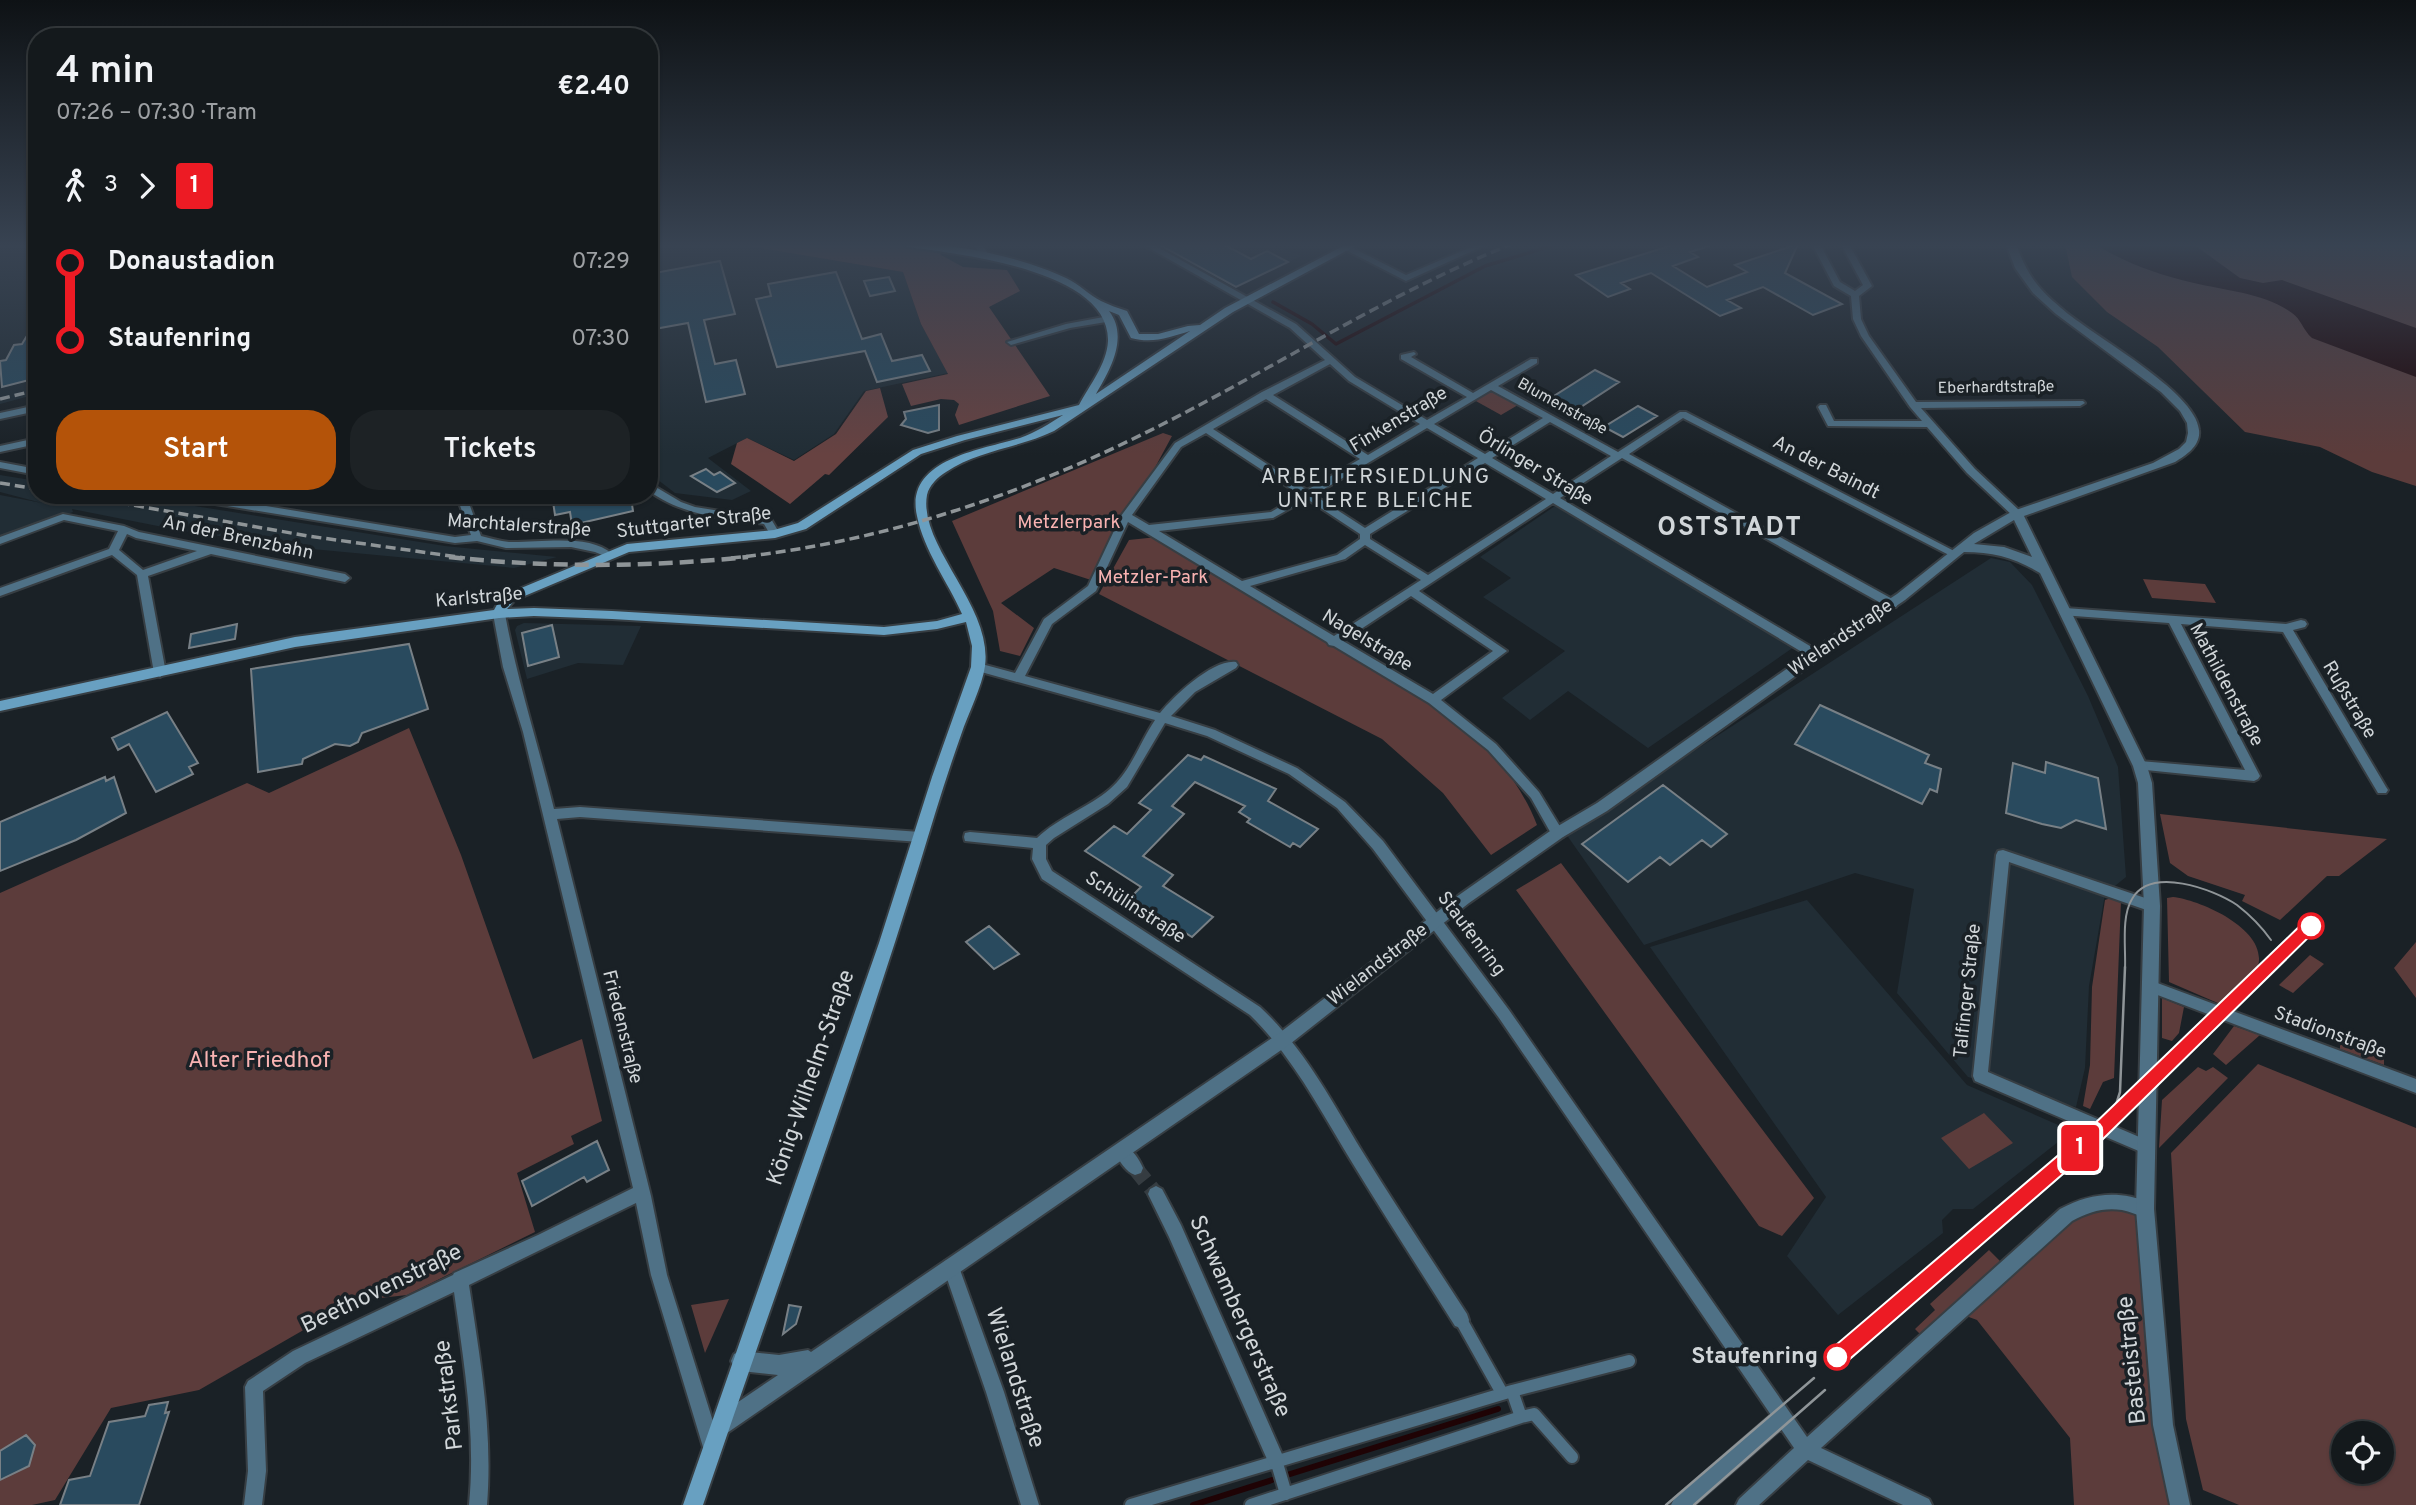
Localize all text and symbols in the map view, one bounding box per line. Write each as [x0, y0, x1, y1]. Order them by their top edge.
text: 4 min [56, 48, 155, 97]
text: €2.40 [557, 71, 630, 104]
text: 07:26 – 07:30 · Tram [56, 99, 257, 128]
icon: walk [56, 167, 94, 205]
icon: forward [128, 167, 166, 205]
text: 3 [104, 171, 118, 200]
text: 1 [190, 171, 199, 201]
text: Donaustadion [108, 246, 275, 279]
text: 07:29 [572, 248, 630, 277]
text: Staufenring [108, 323, 251, 356]
text: 07:30 [571, 325, 630, 354]
street label: Blumenstraße [1513, 374, 1611, 440]
street label: Eberhardtstraße [1937, 377, 2055, 399]
street label: Finkenstraße [1346, 381, 1452, 459]
button: Start [56, 410, 336, 490]
button: Tickets [350, 410, 630, 490]
street label: Örlinger Straße [1473, 423, 1598, 512]
street label: An der Baindt [1768, 431, 1884, 505]
district label: ARBEITERSIEDLUNG UNTERE BLEICHE [1261, 464, 1491, 515]
street label: Stuttgarter Straße [615, 502, 773, 544]
street label: Marchtalerstraße [446, 509, 592, 543]
street label: An der Brenzbahn [160, 510, 316, 566]
park label: Metzlerpark [1017, 511, 1121, 535]
district label: OSTSTADT [1657, 512, 1803, 545]
park label: Metzler-Park [1098, 566, 1208, 590]
street label: Karlstraße [434, 582, 524, 614]
street label: Wielandstraße [1784, 594, 1898, 682]
street label: Nagelstraße [1317, 604, 1417, 678]
street label: Mathildenstraße [2183, 619, 2269, 751]
street label: Rußstraße [2316, 657, 2382, 743]
street label: Schülinstraße [1080, 867, 1190, 949]
street label: Staufenring [1431, 887, 1511, 981]
unlabelled marker [2298, 913, 2324, 939]
street label: Wielandstraße [1323, 918, 1433, 1012]
street label: Talfinger Straße [1949, 923, 1987, 1059]
street label: König-Wilhelm-Straße [761, 966, 863, 1190]
street label: Friedenstraße [596, 968, 648, 1086]
street label: Stadionstraße [2270, 1002, 2390, 1064]
park label: Alter Friedhof [188, 1047, 330, 1076]
line badge: 1 [2057, 1125, 2103, 1171]
text: 1 [2075, 1133, 2085, 1163]
street label: Schwambergerstraße [1181, 1211, 1297, 1423]
street label: Beethovenstraße [297, 1238, 467, 1342]
street label: Basteistraße [2112, 1295, 2154, 1425]
street label: Wielandstraße [978, 1304, 1050, 1452]
street label: Parkstraße [429, 1338, 471, 1452]
place label: Staufenring [1691, 1343, 1818, 1372]
marker: Staufenring [1824, 1344, 1850, 1370]
map controls [2331, 1421, 2394, 1484]
button: locate [2331, 1421, 2394, 1484]

